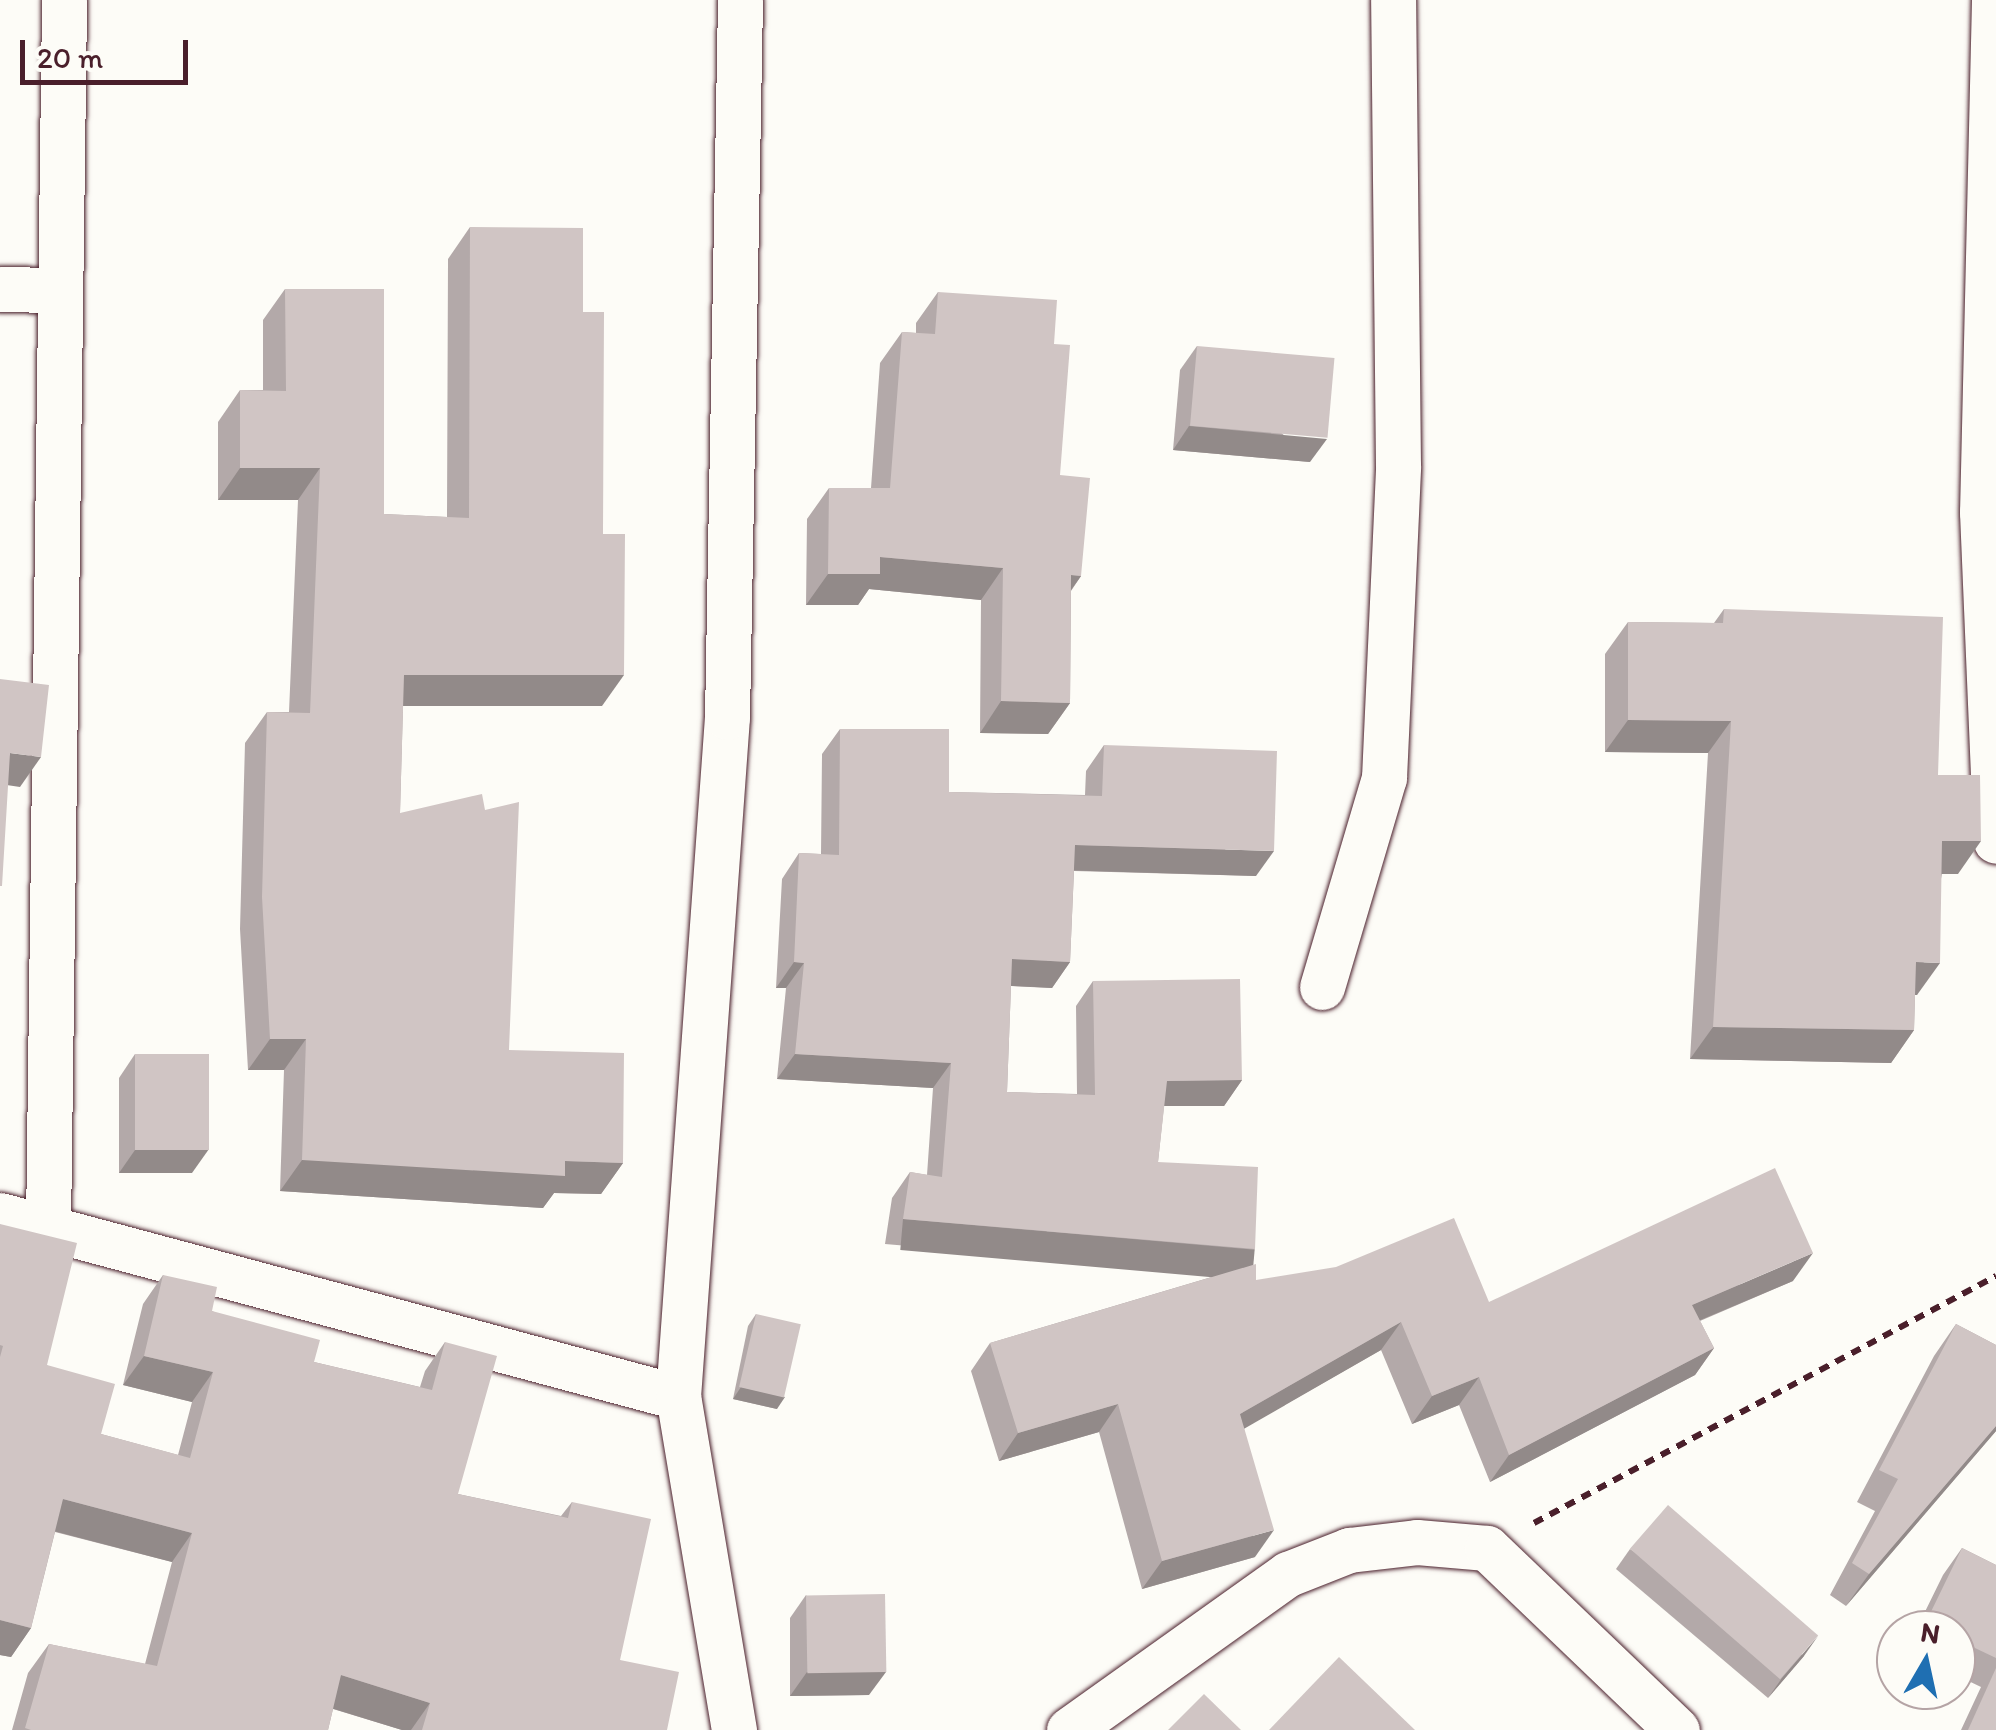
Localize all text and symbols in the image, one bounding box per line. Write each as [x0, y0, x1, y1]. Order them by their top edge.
scale bar [25, 20, 192, 82]
text: 20 m [37, 39, 103, 76]
north arrow [1876, 1610, 1976, 1710]
text: N [1918, 1614, 1942, 1651]

